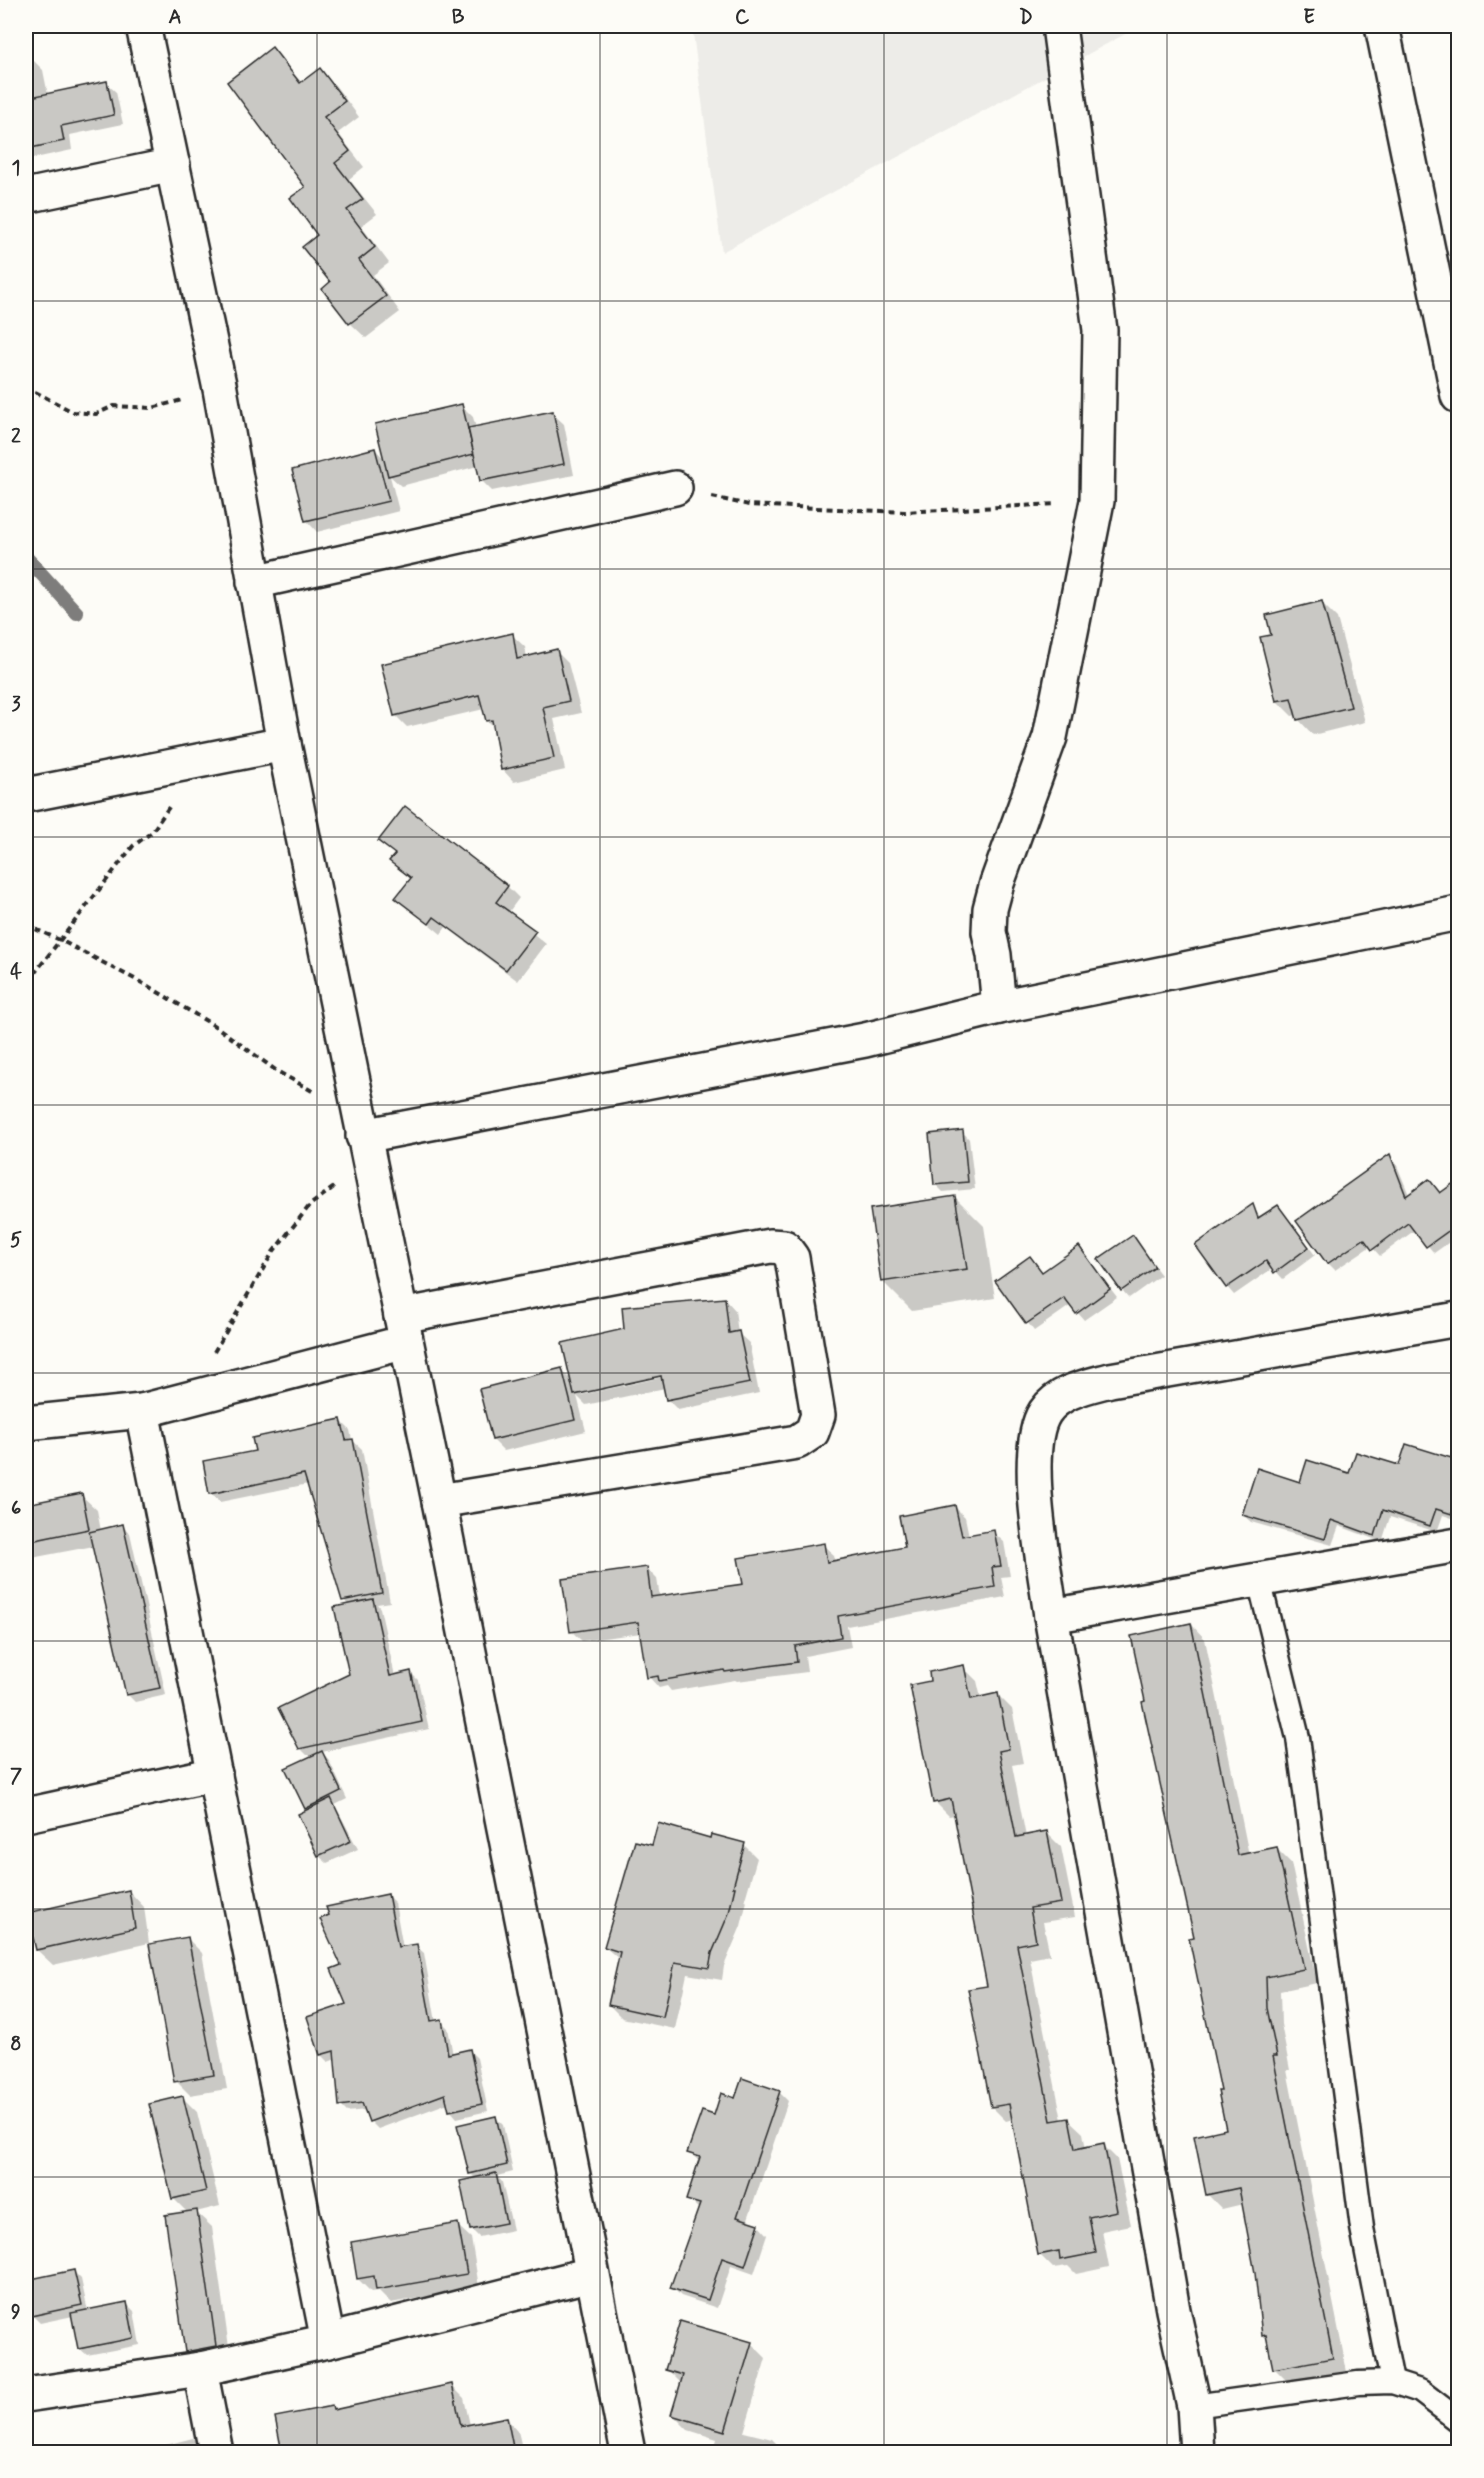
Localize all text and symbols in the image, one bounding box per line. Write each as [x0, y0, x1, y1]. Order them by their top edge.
text: A [168, 4, 182, 31]
text: B [452, 4, 465, 31]
text: C [735, 4, 750, 31]
text: D [1019, 4, 1033, 31]
text: E [1303, 4, 1315, 31]
text: 1 [12, 155, 20, 182]
text: 2 [11, 423, 21, 450]
text: 3 [11, 691, 21, 718]
text: 4 [10, 959, 22, 986]
text: 5 [10, 1227, 22, 1254]
text: 6 [11, 1495, 21, 1522]
text: 7 [10, 1763, 22, 1790]
text: 8 [10, 2031, 22, 2058]
text: 9 [11, 2299, 21, 2326]

